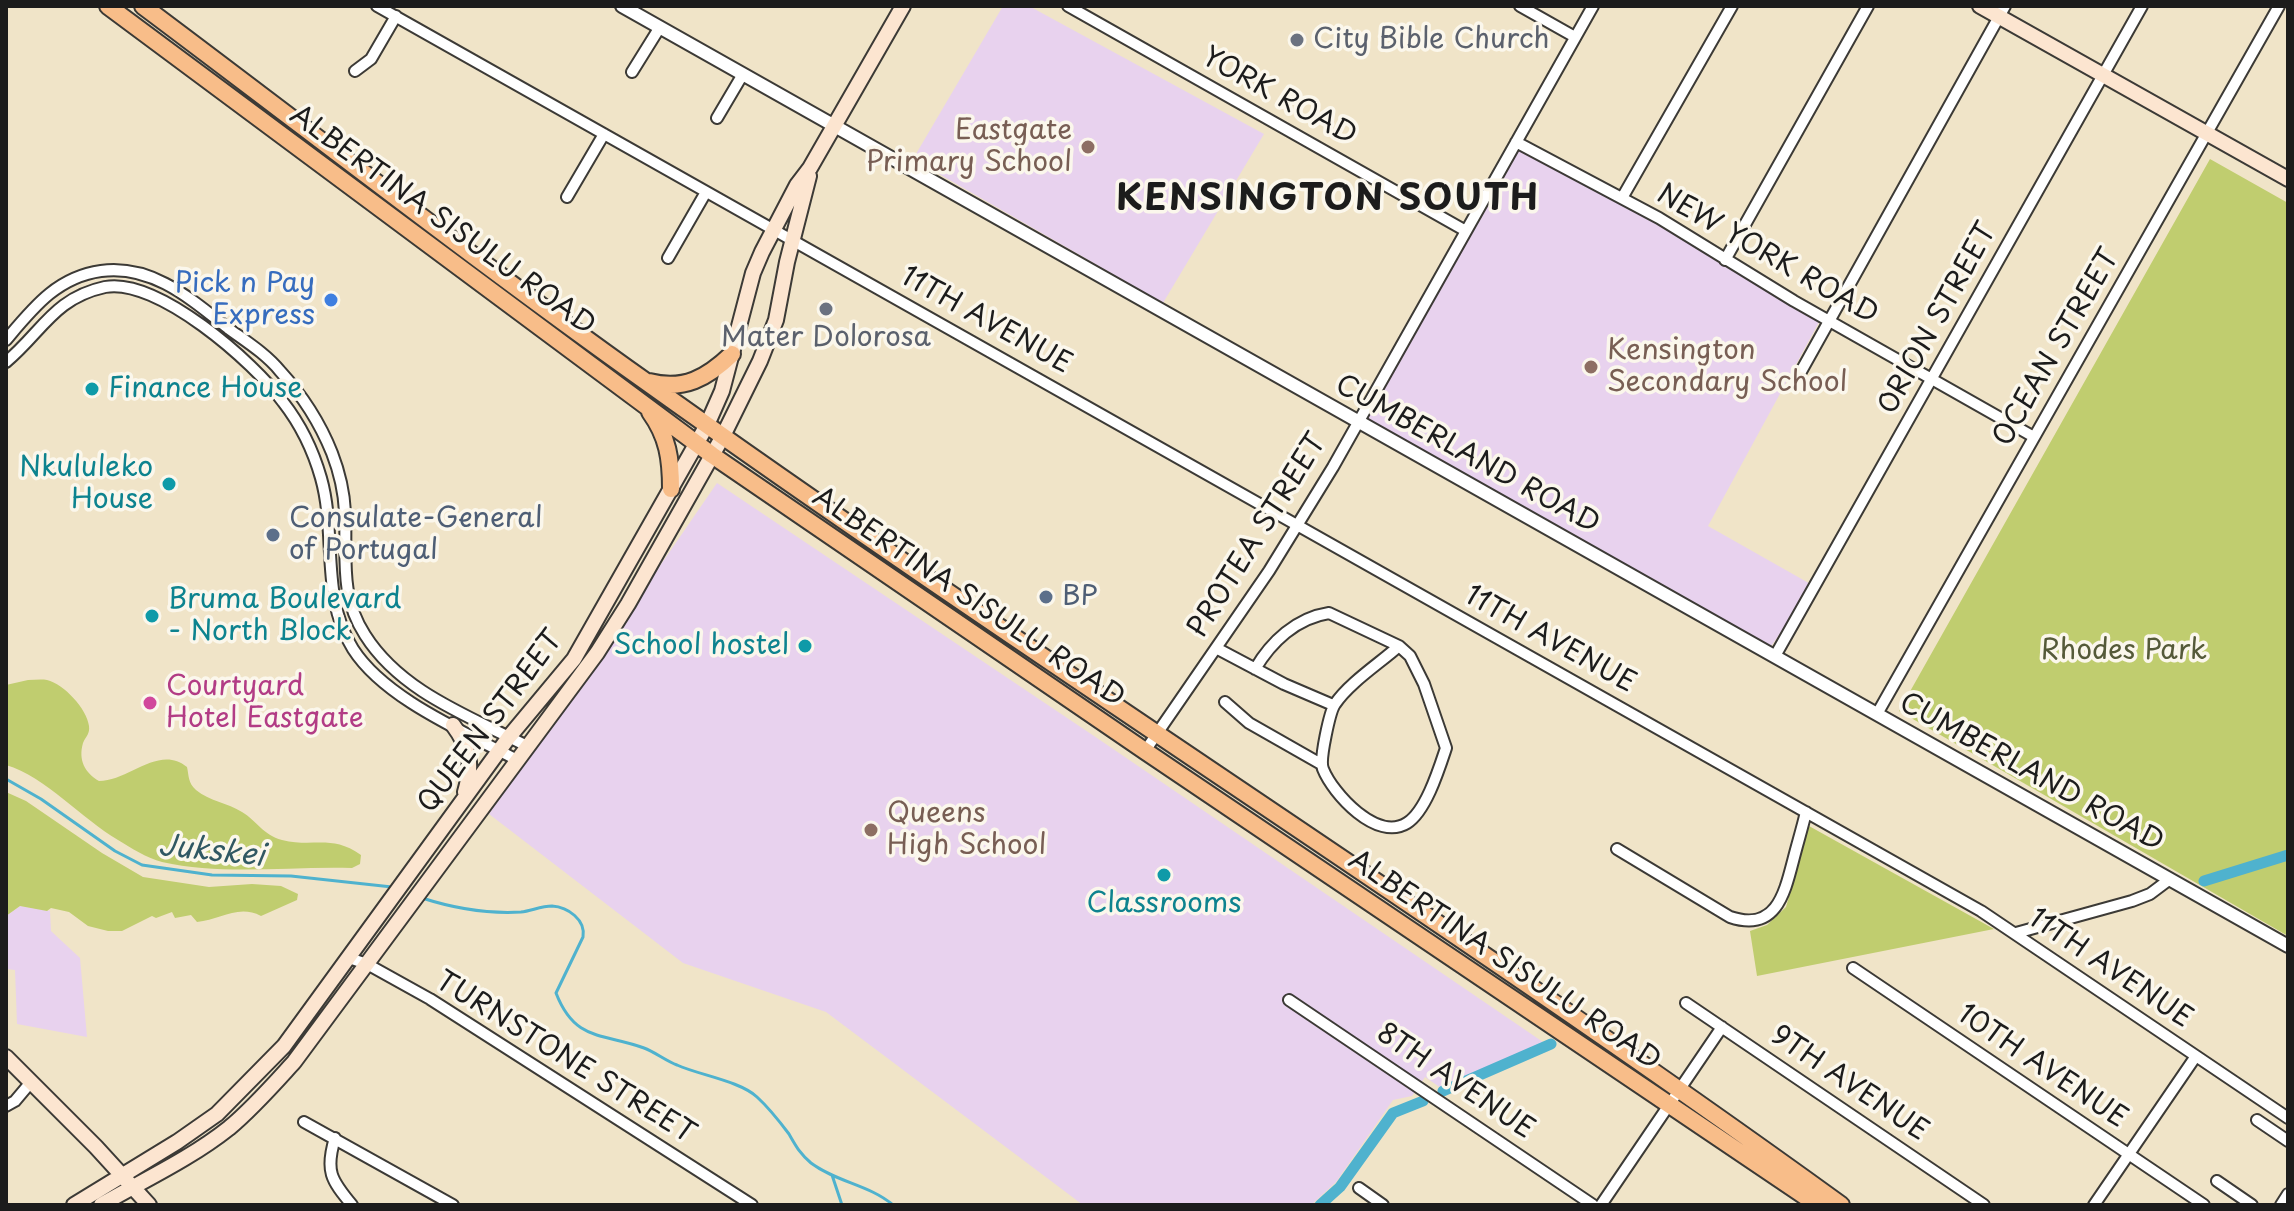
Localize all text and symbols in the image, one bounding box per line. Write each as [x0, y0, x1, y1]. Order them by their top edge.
place label: City Bible Church [1313, 23, 1550, 57]
marker: City Bible Church [1288, 31, 1306, 49]
street label: YORK ROAD [1196, 41, 1362, 153]
street label: ALBERTINA SISULU ROAD [283, 99, 601, 343]
place label: Eastgate Primary School [866, 114, 1072, 180]
marker: Eastgate Primary School [1079, 138, 1097, 156]
district label: KENSINGTON SOUTH [1117, 178, 1539, 222]
street label: NEW YORK ROAD [1650, 178, 1884, 332]
street label: ORION STREET [1872, 217, 2004, 421]
street label: OCEAN STREET [1987, 243, 2127, 453]
street label: 11TH AVENUE [895, 260, 1077, 382]
place label: Pick n Pay Express [175, 267, 315, 333]
marker: Pick n Pay Express [322, 291, 340, 309]
marker: Mater Dolorosa [817, 300, 835, 318]
place label: Mater Dolorosa [721, 321, 931, 355]
place label: Kensington Secondary School [1607, 334, 1848, 400]
marker: Kensington Secondary School [1582, 358, 1600, 376]
street label: CUMBERLAND ROAD [1329, 368, 1605, 542]
place label: Finance House [108, 372, 303, 406]
marker: Finance House [83, 380, 101, 398]
street label: PROTEA STREET [1182, 428, 1334, 644]
place label: Nkululeko House [19, 451, 153, 517]
marker: Nkululeko House [160, 475, 178, 493]
street label: ALBERTINA SISULU ROAD [806, 481, 1130, 715]
place label: Consulate-General of Portugal [289, 502, 542, 568]
marker: Consulate-General of Portugal [264, 526, 282, 544]
street label: 11TH AVENUE [1459, 579, 1641, 701]
place label: BP [1062, 580, 1098, 614]
place label: Bruma Boulevard - North Block [168, 583, 401, 649]
marker: BP [1037, 588, 1055, 606]
marker: Bruma Boulevard - North Block [143, 607, 161, 625]
street label: QUEEN STREET [412, 624, 570, 820]
place label: School hostel [613, 629, 789, 663]
park label: Rhodes Park [2041, 634, 2207, 668]
marker: School hostel [796, 637, 814, 655]
place label: Courtyard Hotel Eastgate [166, 670, 364, 736]
street label: CUMBERLAND ROAD [1893, 686, 2169, 860]
marker: Courtyard Hotel Eastgate [141, 694, 159, 712]
place label: Queens High School [887, 797, 1046, 863]
marker: Queens High School [862, 821, 880, 839]
water label: Jukskei [156, 829, 266, 875]
street label: ALBERTINA SISULU ROAD [1342, 844, 1666, 1078]
marker: Classrooms [1155, 866, 1173, 884]
place label: Classrooms [1087, 887, 1241, 921]
street label: 11TH AVENUE [2022, 902, 2198, 1036]
street label: TURNSTONE STREET [429, 964, 701, 1152]
street label: 10TH AVENUE [1951, 998, 2133, 1136]
street label: 8TH AVENUE [1370, 1017, 1540, 1147]
street label: 9TH AVENUE [1764, 1019, 1934, 1149]

